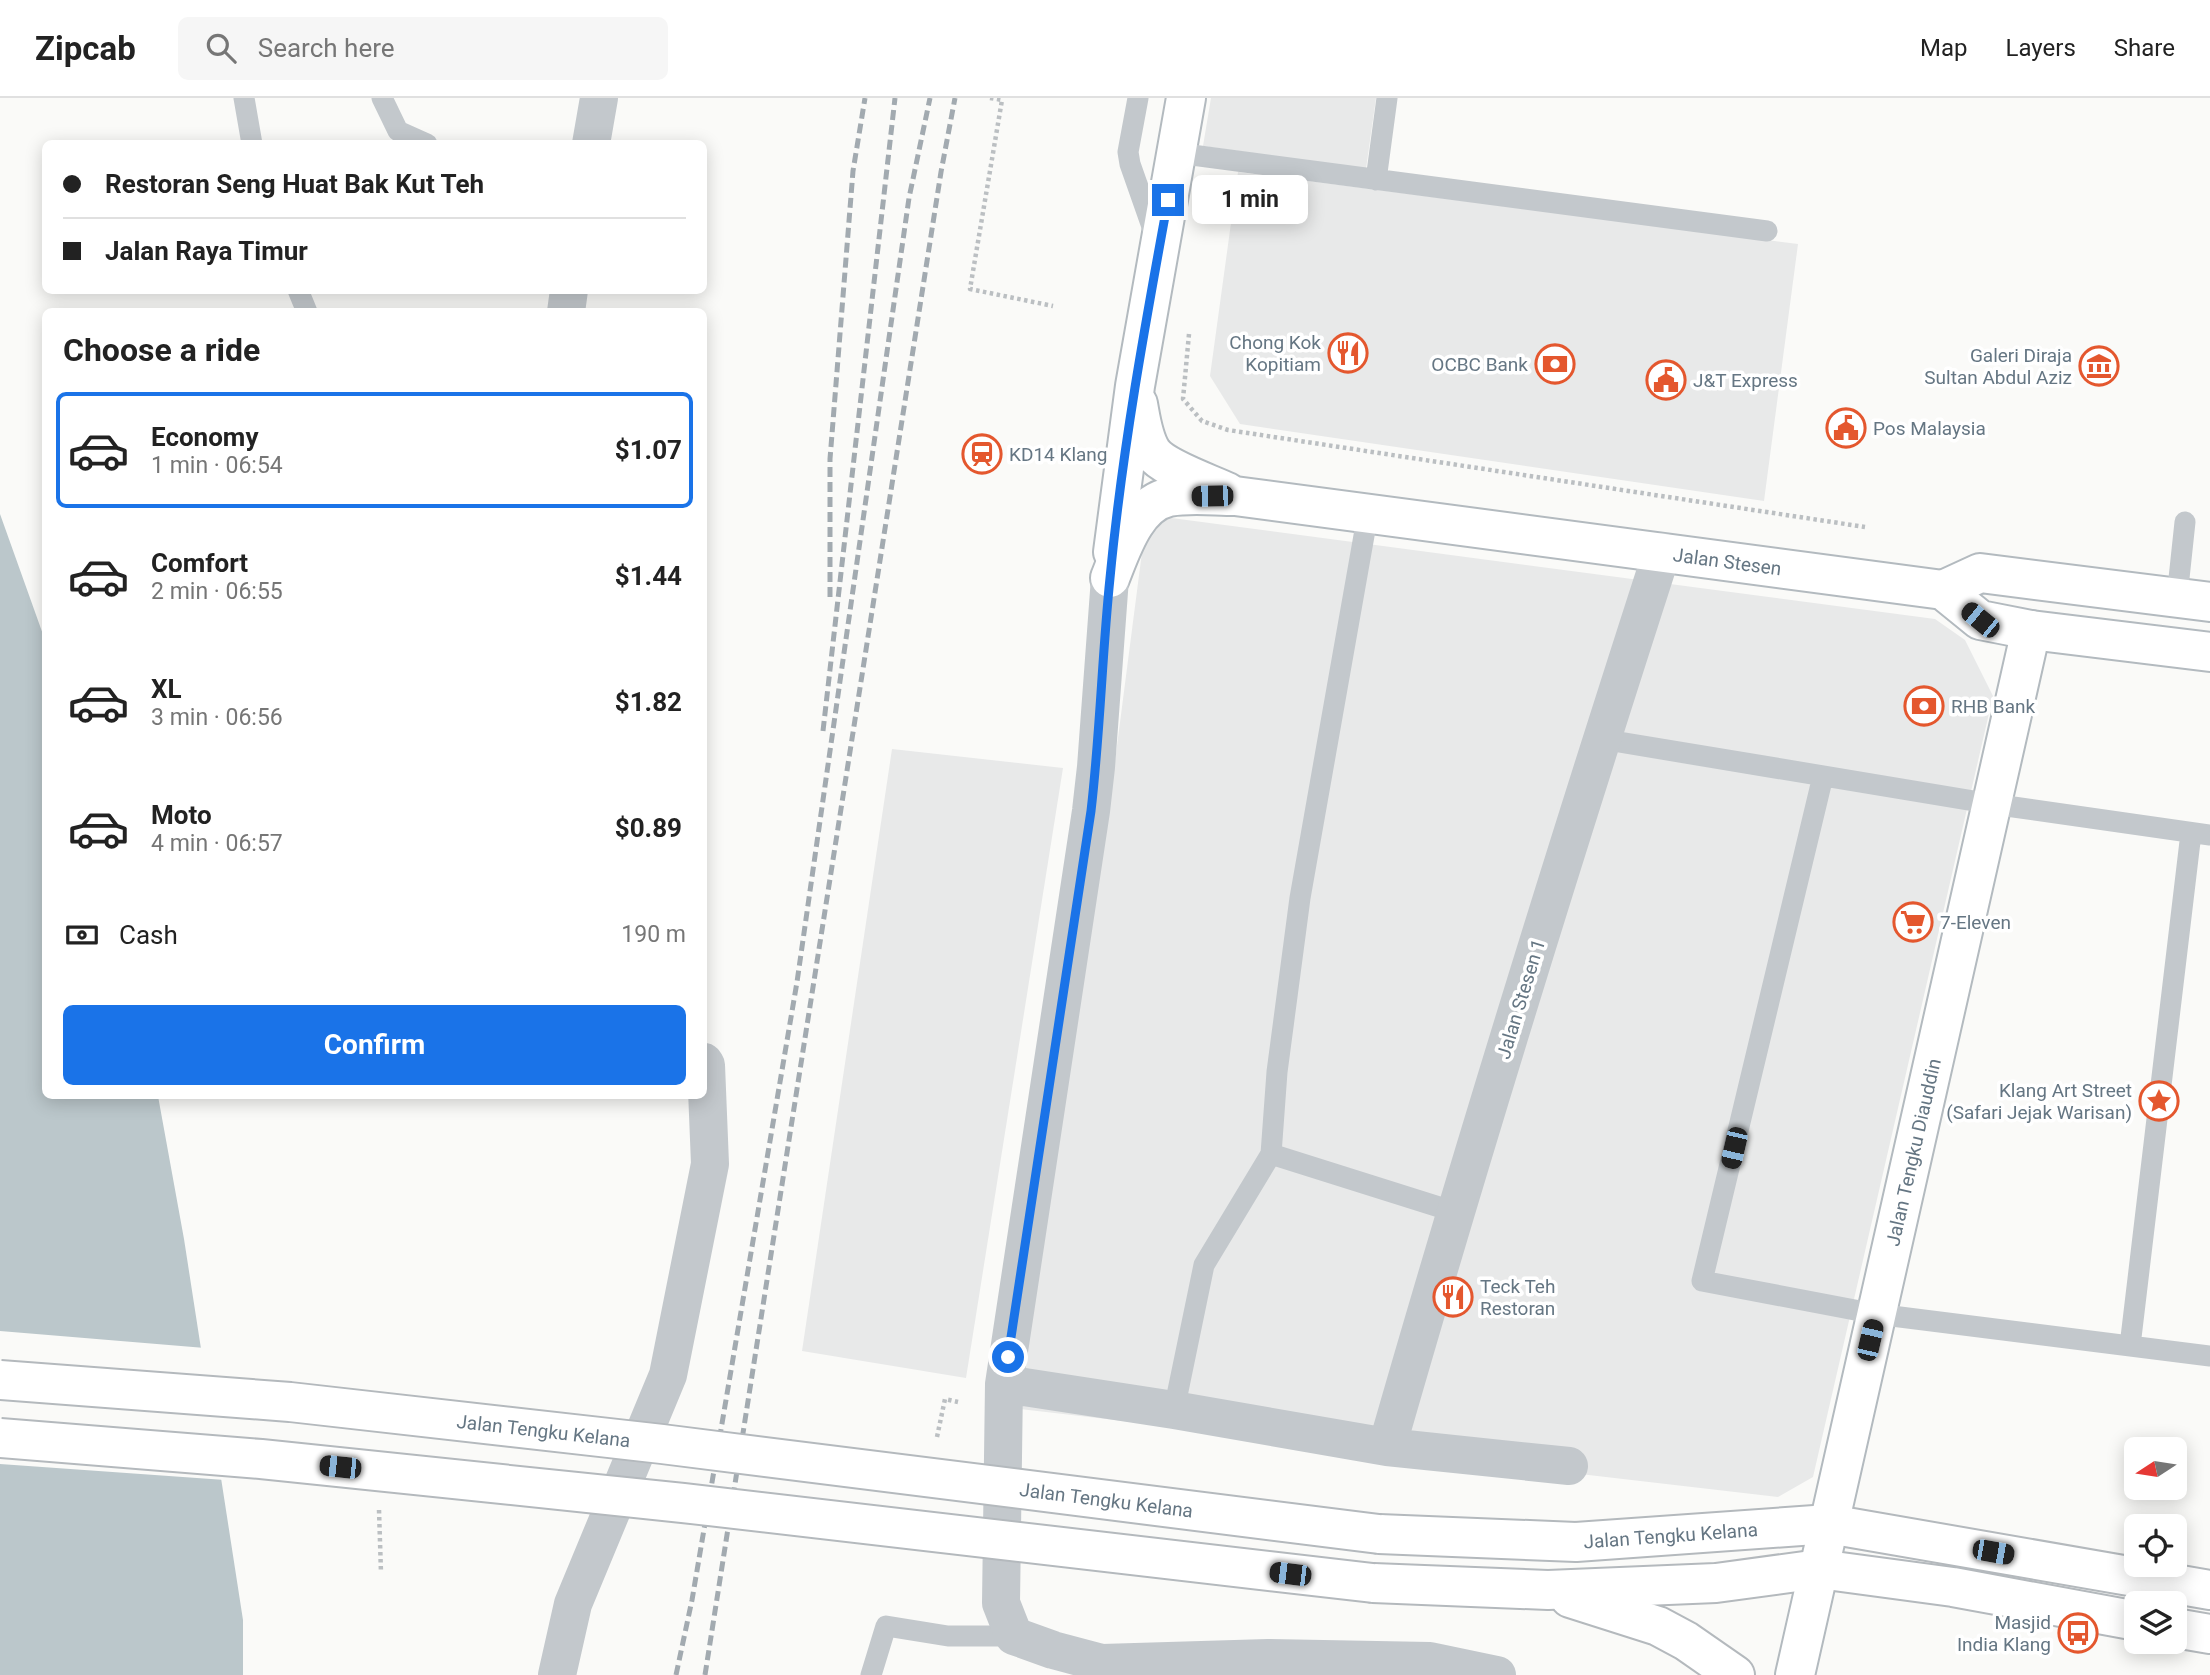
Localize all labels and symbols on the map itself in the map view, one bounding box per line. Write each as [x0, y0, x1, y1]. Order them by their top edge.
callout: 1 min [1192, 176, 1308, 224]
route end [1152, 184, 1184, 216]
place label: Chong Kok Kopitiam [1229, 331, 1321, 376]
restaurant icon: Chong Kok Kopitiam [1327, 332, 1369, 374]
bank icon: OCBC Bank [1534, 343, 1576, 385]
place label: Galeri Diraja Sultan Abdul Aziz [1924, 344, 2072, 389]
museum icon: Galeri Diraja Sultan Abdul Aziz [2078, 345, 2120, 387]
place label: OCBC Bank [1431, 353, 1528, 376]
public building icon: J&T Express [1645, 359, 1687, 401]
place label: J&T Express [1693, 369, 1798, 392]
public building icon: Pos Malaysia [1825, 407, 1867, 449]
place label: Pos Malaysia [1873, 417, 1986, 440]
station icon: KD14 Klang [961, 433, 1003, 475]
place label: KD14 Klang [1009, 443, 1108, 466]
car [1191, 485, 1234, 507]
street label: Jalan Stesen [1672, 543, 1783, 580]
car [1958, 599, 2003, 641]
bank icon: RHB Bank [1903, 685, 1945, 727]
place label: RHB Bank [1951, 695, 2035, 718]
supermarket icon: 7-Eleven [1892, 901, 1934, 943]
place label: 7-Eleven [1940, 911, 2011, 934]
street label: Jalan Stesen 1 [1492, 936, 1550, 1062]
street label: Jalan Tengku Diauddin [1881, 1056, 1945, 1248]
place label: Klang Art Street (Safari Jejak Warisan) [1946, 1079, 2132, 1124]
place icon: Klang Art Street (Safari Jejak Warisan) [2138, 1080, 2180, 1122]
car [1720, 1125, 1749, 1171]
place label: Teck Teh Restoran [1480, 1275, 1555, 1320]
restaurant icon: Teck Teh Restoran [1432, 1276, 1474, 1318]
car [1856, 1317, 1885, 1363]
route start [992, 1341, 1024, 1373]
street label: Jalan Tengku Kelana [455, 1409, 632, 1452]
north arrow [2124, 1437, 2188, 1500]
car [319, 1454, 362, 1480]
street label: Jalan Tengku Kelana [1018, 1477, 1194, 1522]
street label: Jalan Tengku Kelana [1583, 1518, 1759, 1553]
car [1971, 1538, 2016, 1566]
car [1268, 1561, 1313, 1587]
place label: Masjid India Klang [1957, 1611, 2051, 1656]
bus stop icon: Masjid India Klang [2057, 1612, 2099, 1654]

